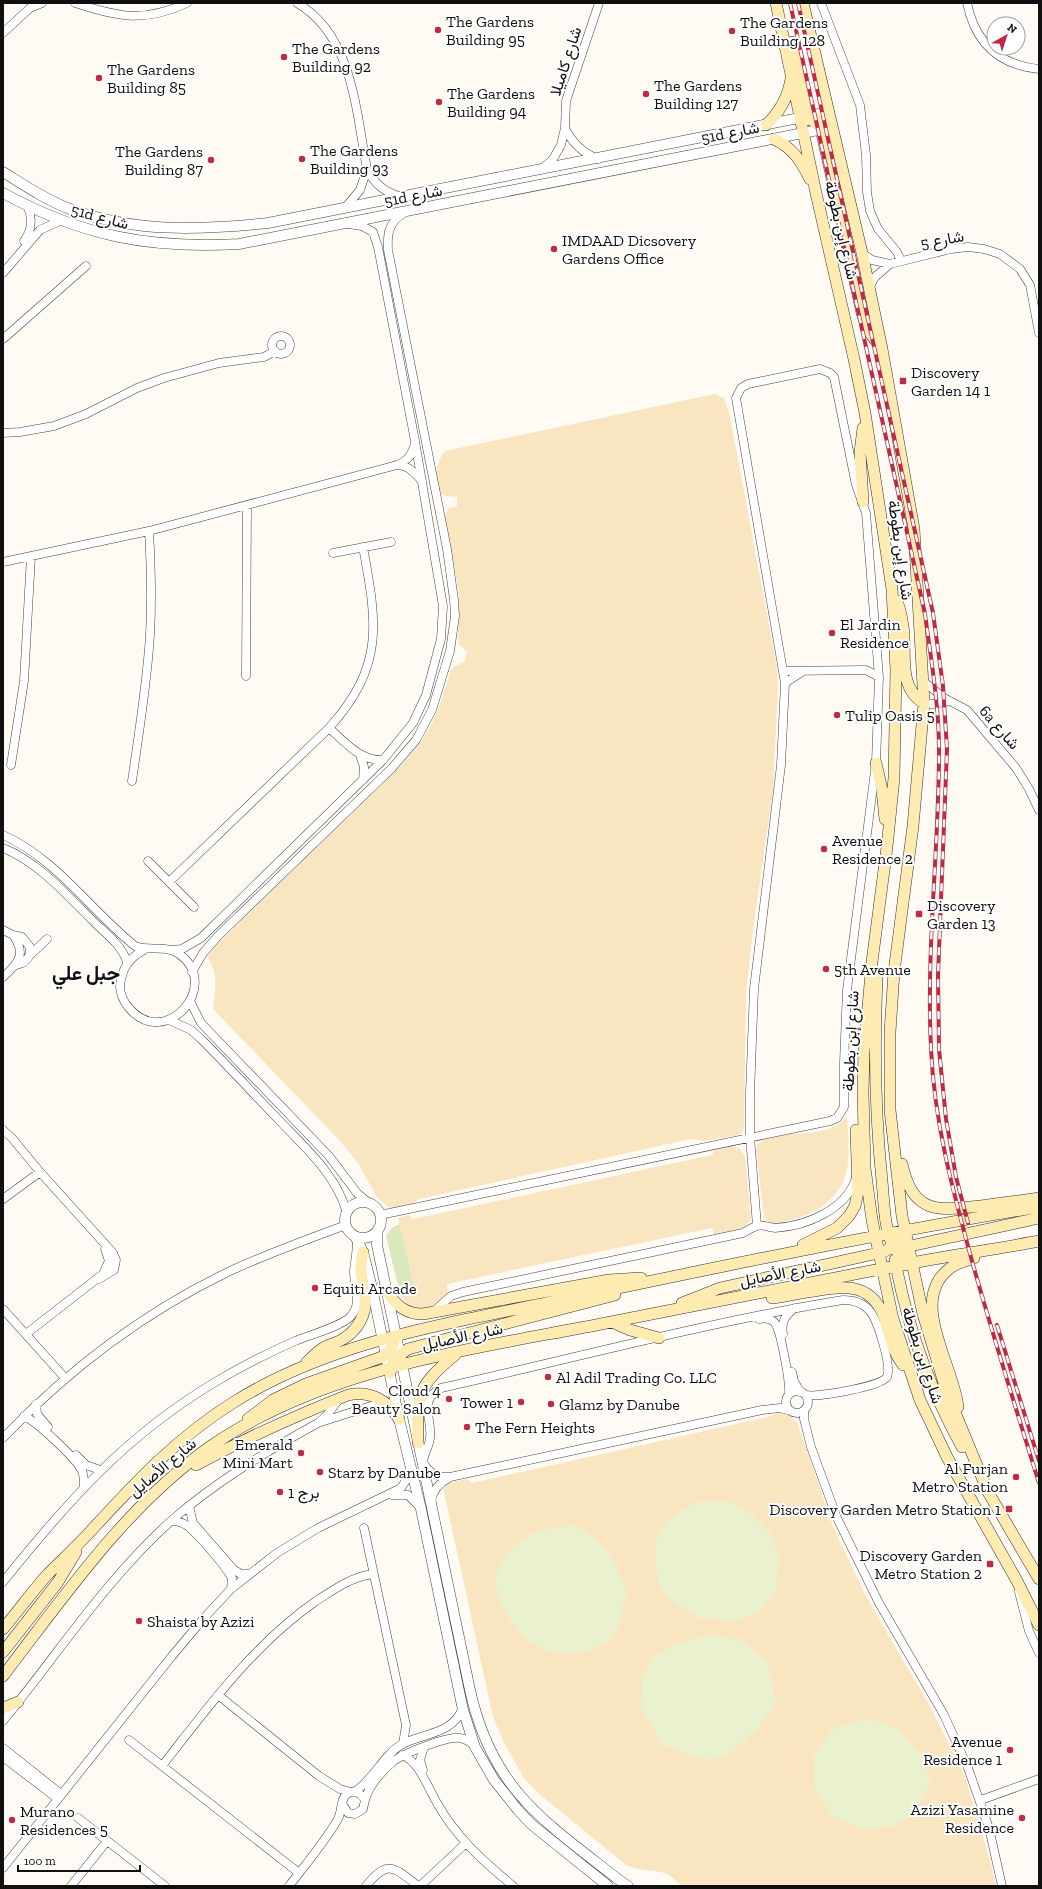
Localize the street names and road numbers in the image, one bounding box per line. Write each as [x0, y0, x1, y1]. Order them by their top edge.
street label: شارع كاميلا [545, 24, 587, 99]
street label: 51d شارع [699, 118, 761, 149]
street label: شارع إبن بطوطة [819, 179, 862, 282]
street label: 51d شارع [382, 181, 444, 212]
street label: 51d شارع [68, 200, 131, 235]
street label: شارع 5 [919, 226, 966, 255]
street label: شارع إبن بطوطة [882, 499, 917, 602]
street label: 6a شارع [974, 701, 1024, 755]
street label: شارع إبن بطوطة [838, 990, 865, 1092]
street label: شارع الأصايل [738, 1256, 823, 1293]
street label: شارع إبن بطوطة [896, 1304, 947, 1407]
street label: شارع الأصايل [420, 1319, 505, 1356]
street label: شارع الأصايل [125, 1434, 201, 1503]

